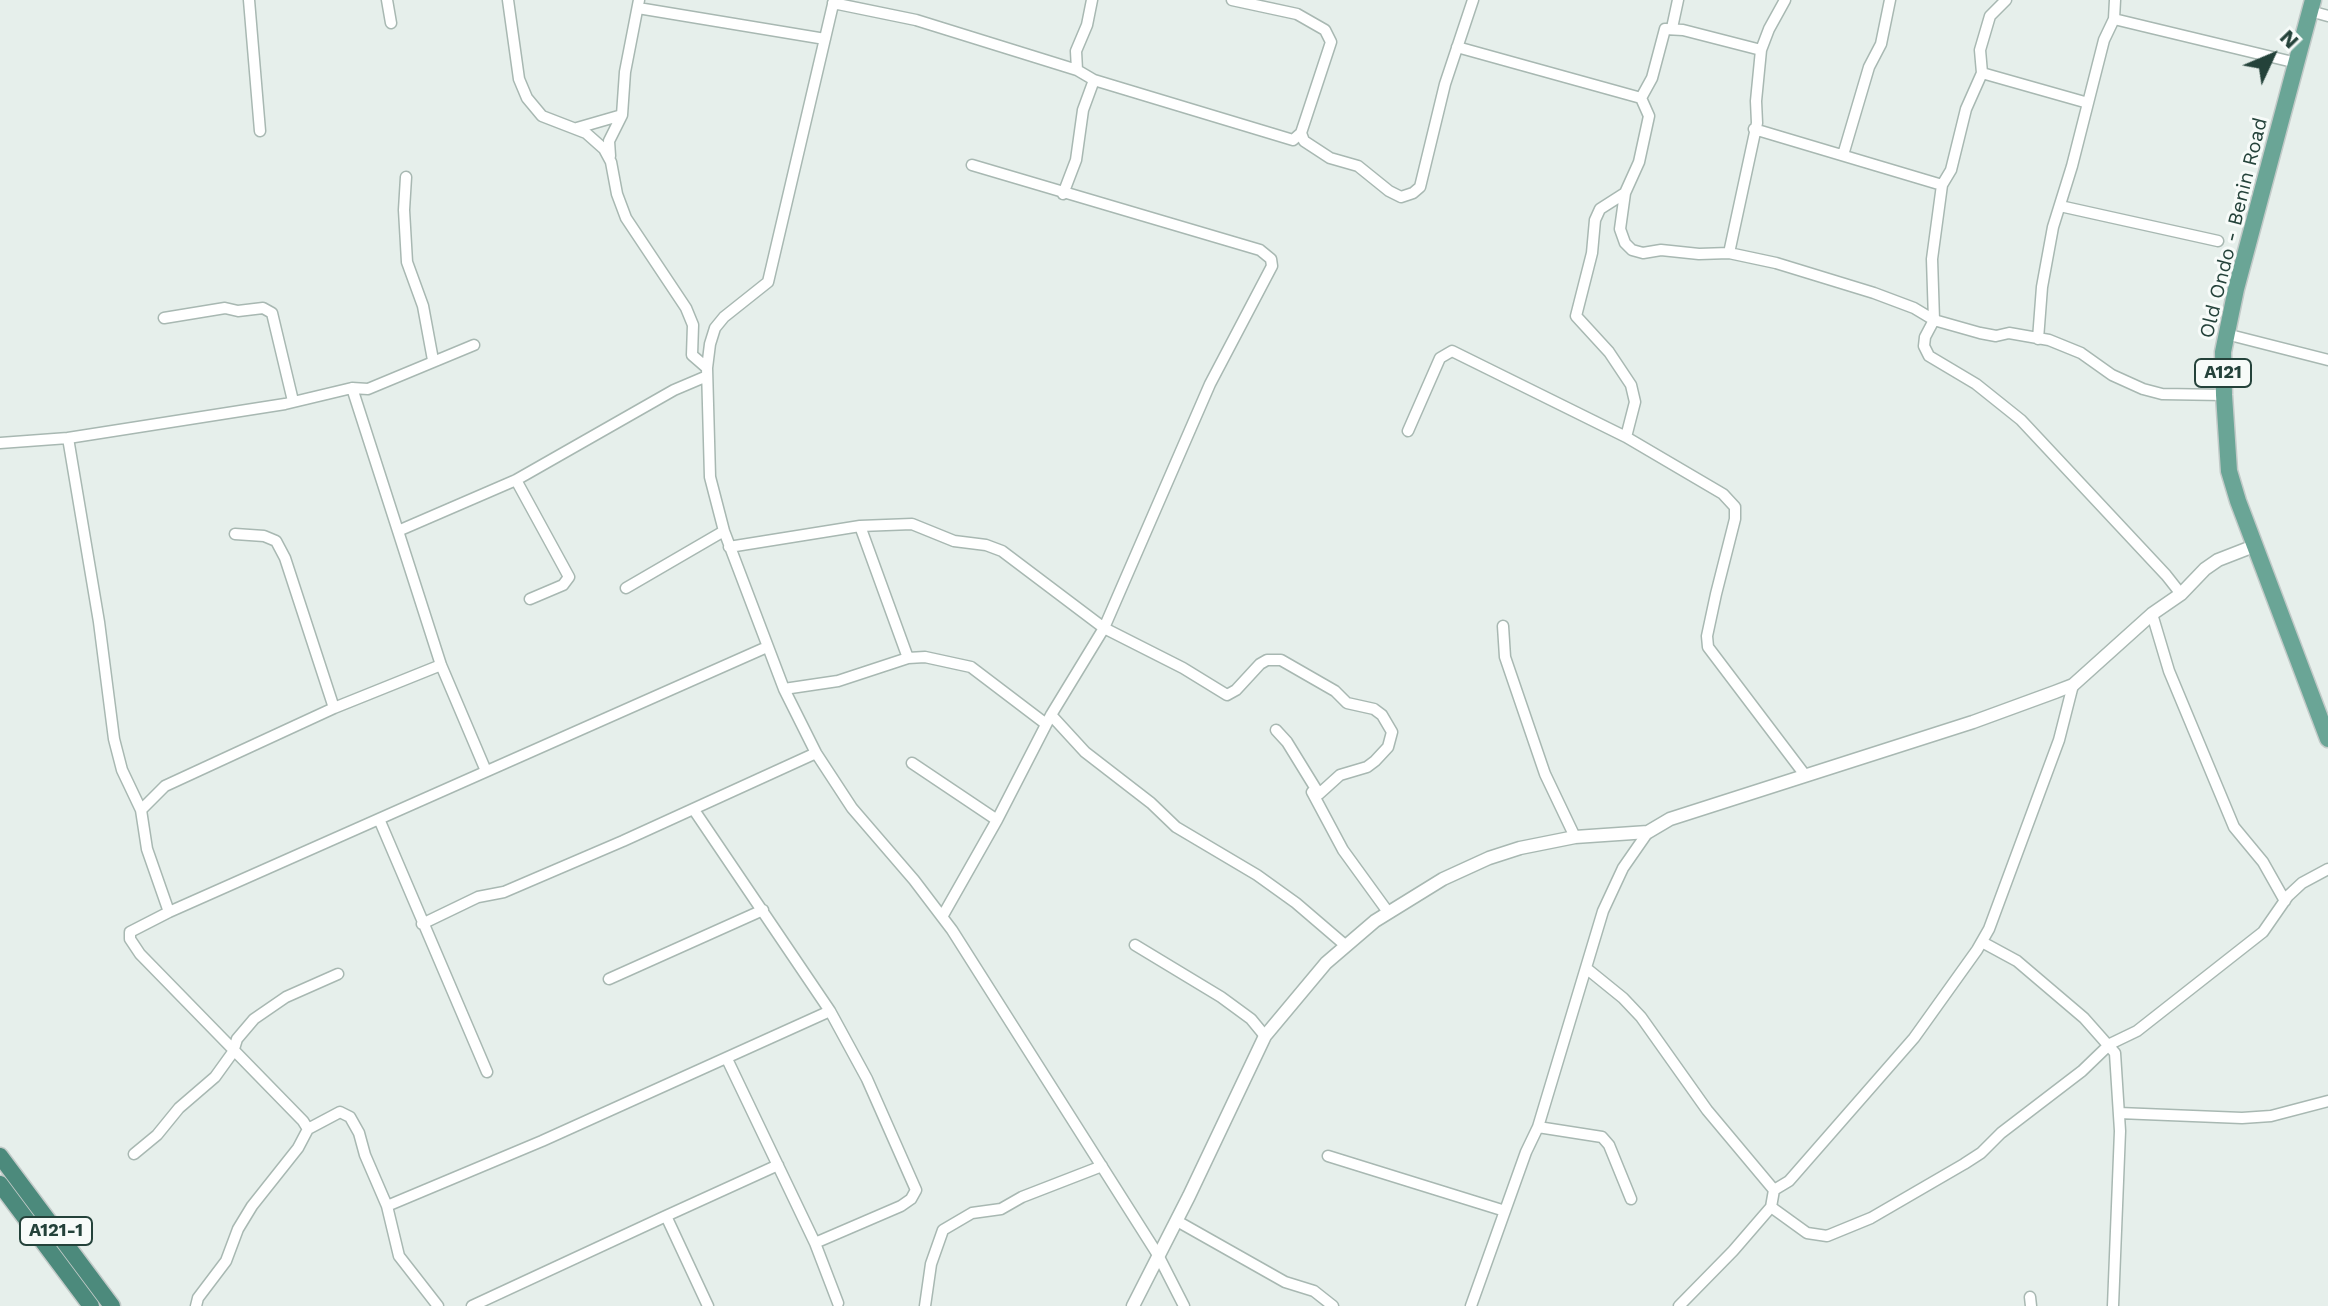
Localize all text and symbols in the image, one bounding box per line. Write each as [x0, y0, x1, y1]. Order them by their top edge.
north arrow [2232, 16, 2312, 96]
text: N [2275, 24, 2304, 54]
street label: Old Ondo - Benin Road [2195, 115, 2273, 341]
road number: A121 [2195, 359, 2251, 387]
road number: A121-1 [20, 1217, 92, 1245]

